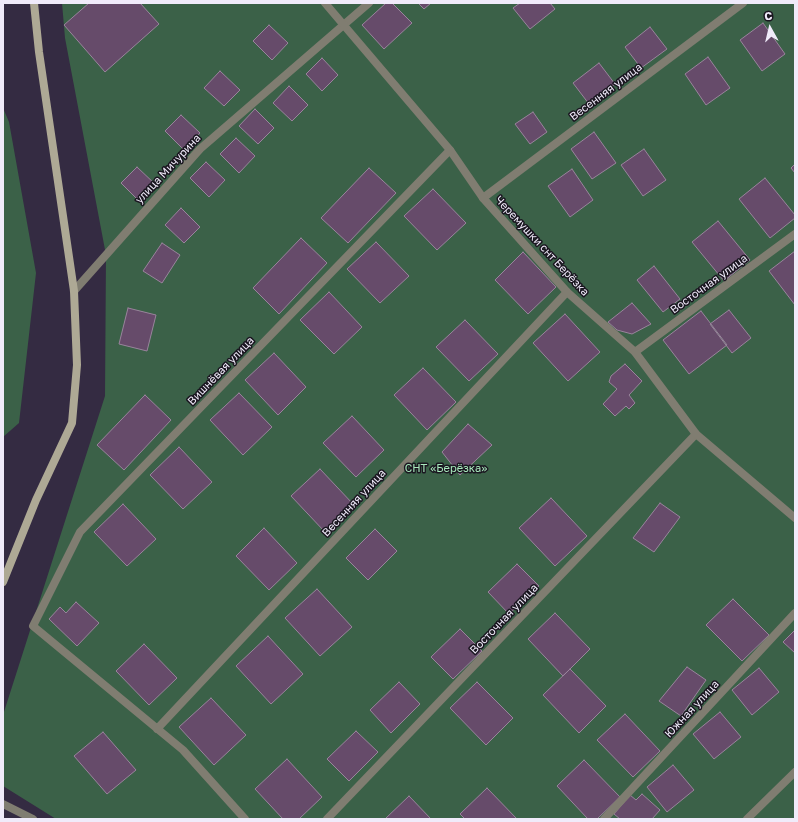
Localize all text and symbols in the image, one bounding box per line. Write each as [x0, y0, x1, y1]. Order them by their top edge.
north arrow [750, 8, 790, 48]
text: С [763, 9, 773, 23]
street label: Весенняя улица [567, 61, 645, 123]
street label: улица Мичурина [133, 132, 203, 206]
street label: Черемушки снт Берёзка [492, 193, 592, 299]
street label: Восточная улица [668, 252, 750, 316]
street label: Вишнёвая улица [185, 334, 257, 408]
park label: СНТ «Берёзка» [405, 462, 487, 476]
street label: Весенняя улица [319, 467, 389, 539]
street label: Восточная улица [467, 581, 541, 657]
street label: Южная улица [662, 678, 722, 740]

